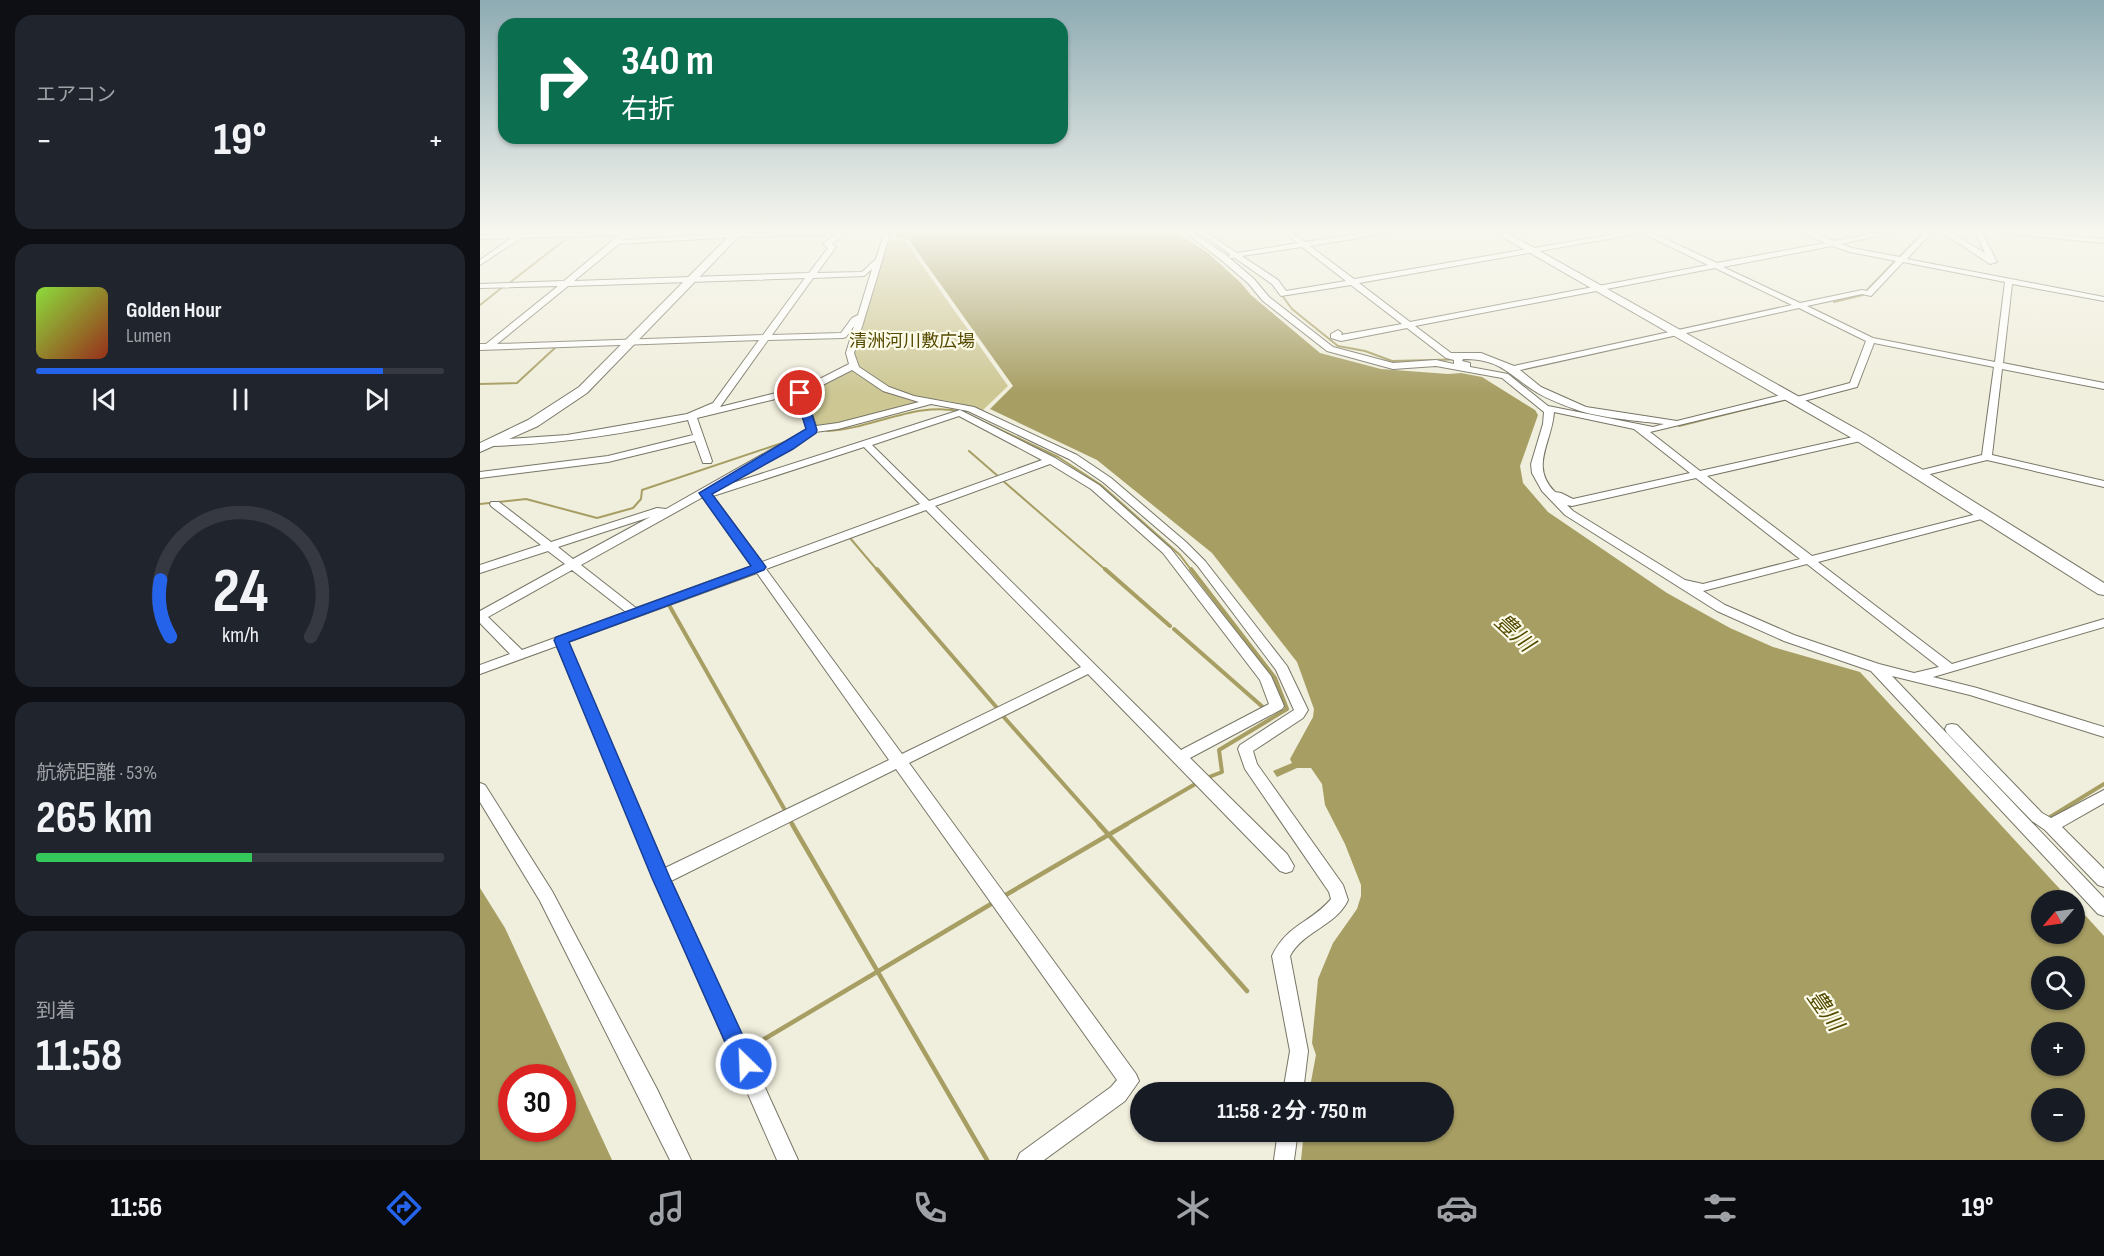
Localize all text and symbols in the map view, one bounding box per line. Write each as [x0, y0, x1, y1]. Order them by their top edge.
text: 340 m [621, 36, 714, 87]
icon: right [522, 42, 600, 120]
text: エアコン [36, 83, 116, 107]
text: 右折 [621, 94, 675, 126]
text: 19° [213, 113, 267, 168]
text: − [36, 121, 52, 161]
text: + [428, 121, 444, 161]
text: Golden Hour [126, 297, 222, 324]
text: Lumen [126, 324, 171, 348]
park label: 清洲河川敷広場 [849, 331, 975, 352]
pin [774, 367, 825, 418]
icon: arrive [783, 376, 816, 409]
icon: previous [88, 383, 121, 416]
icon: pause [224, 383, 257, 416]
icon: next [360, 383, 393, 416]
text: 24 [212, 555, 268, 630]
water label: 豊川 [1489, 608, 1541, 659]
text: km/h [221, 623, 259, 648]
text: 航続距離 · 53% [36, 761, 157, 785]
text: 265 km [36, 791, 153, 846]
north arrow [2031, 890, 2085, 944]
map controls [2031, 890, 2085, 1142]
button: search [2031, 956, 2085, 1010]
water label: 豊川 [1801, 985, 1850, 1038]
text: 到着 [36, 999, 76, 1023]
button: + [2031, 1022, 2085, 1076]
text: 11:58 [36, 1029, 122, 1084]
position arrow [714, 1032, 778, 1096]
speed limit sign: 30 [498, 1064, 576, 1142]
button: − [2031, 1088, 2085, 1142]
text: 11:58 · 2 分 · 750 m [1217, 1098, 1367, 1125]
icon: directions [383, 1187, 425, 1229]
icon: music [646, 1187, 688, 1229]
icon: phone [909, 1187, 951, 1229]
icon: climate [1172, 1187, 1214, 1229]
icon: car [1436, 1187, 1478, 1229]
icon: filters [1699, 1187, 1741, 1229]
text: 11:56 [111, 1192, 162, 1224]
text: 19° [1962, 1192, 1993, 1224]

